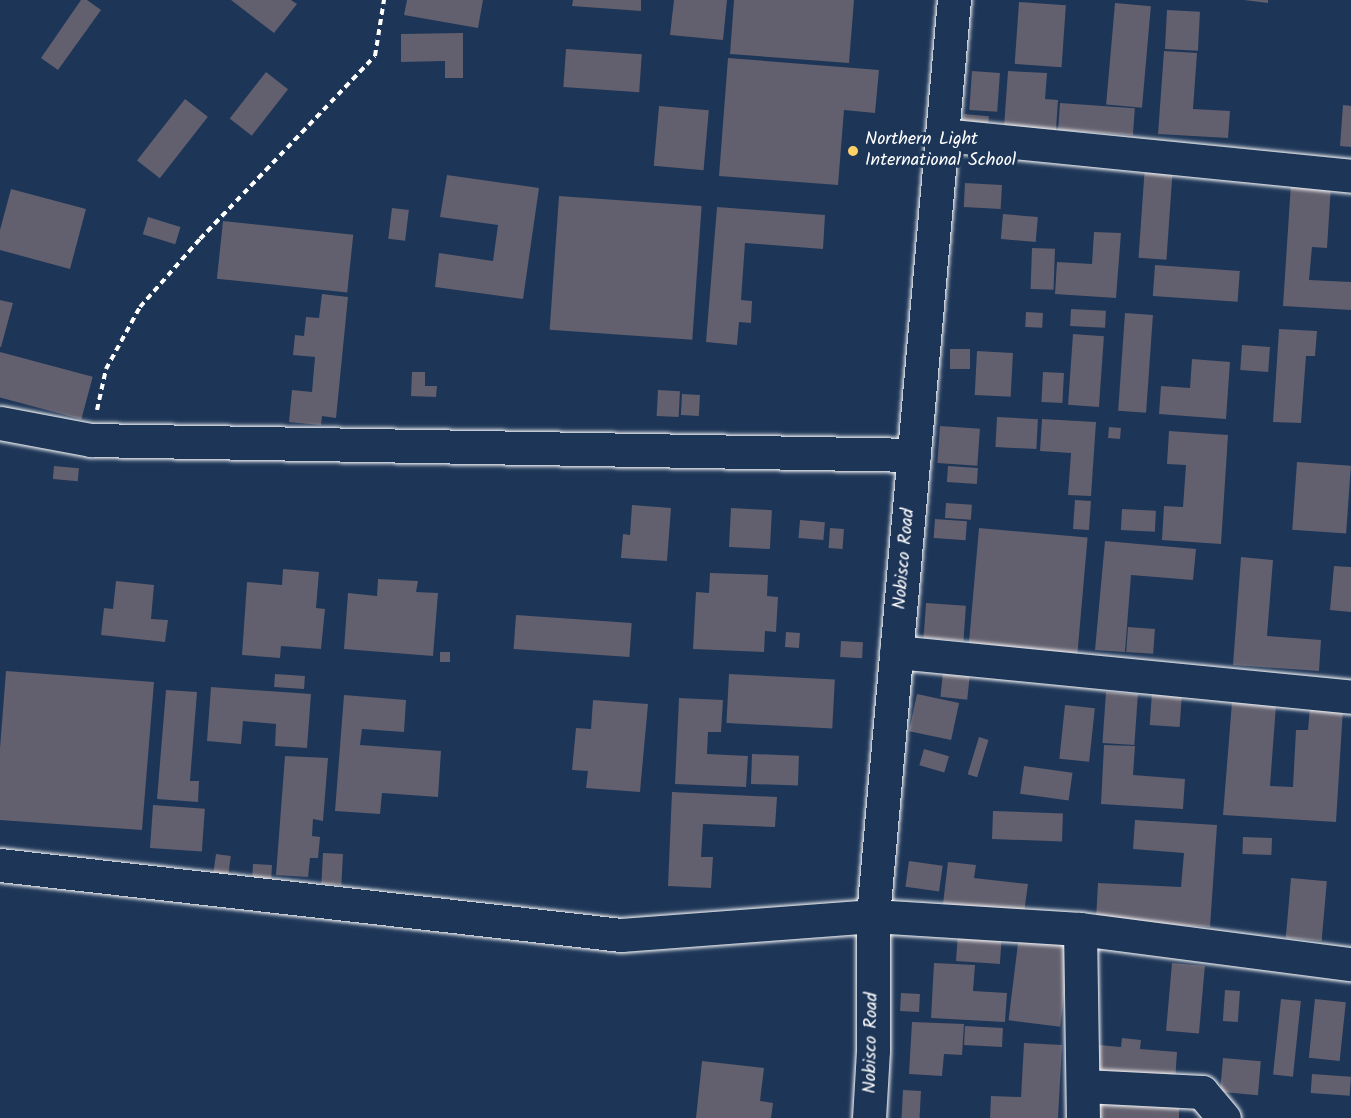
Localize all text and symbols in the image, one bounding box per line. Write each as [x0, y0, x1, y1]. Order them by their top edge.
place label: Northern Light International School [865, 130, 1016, 172]
marker: Northern Light International School [846, 144, 860, 158]
street label: Nobisco Road [890, 508, 920, 610]
street label: Nobisco Road [860, 992, 884, 1094]

